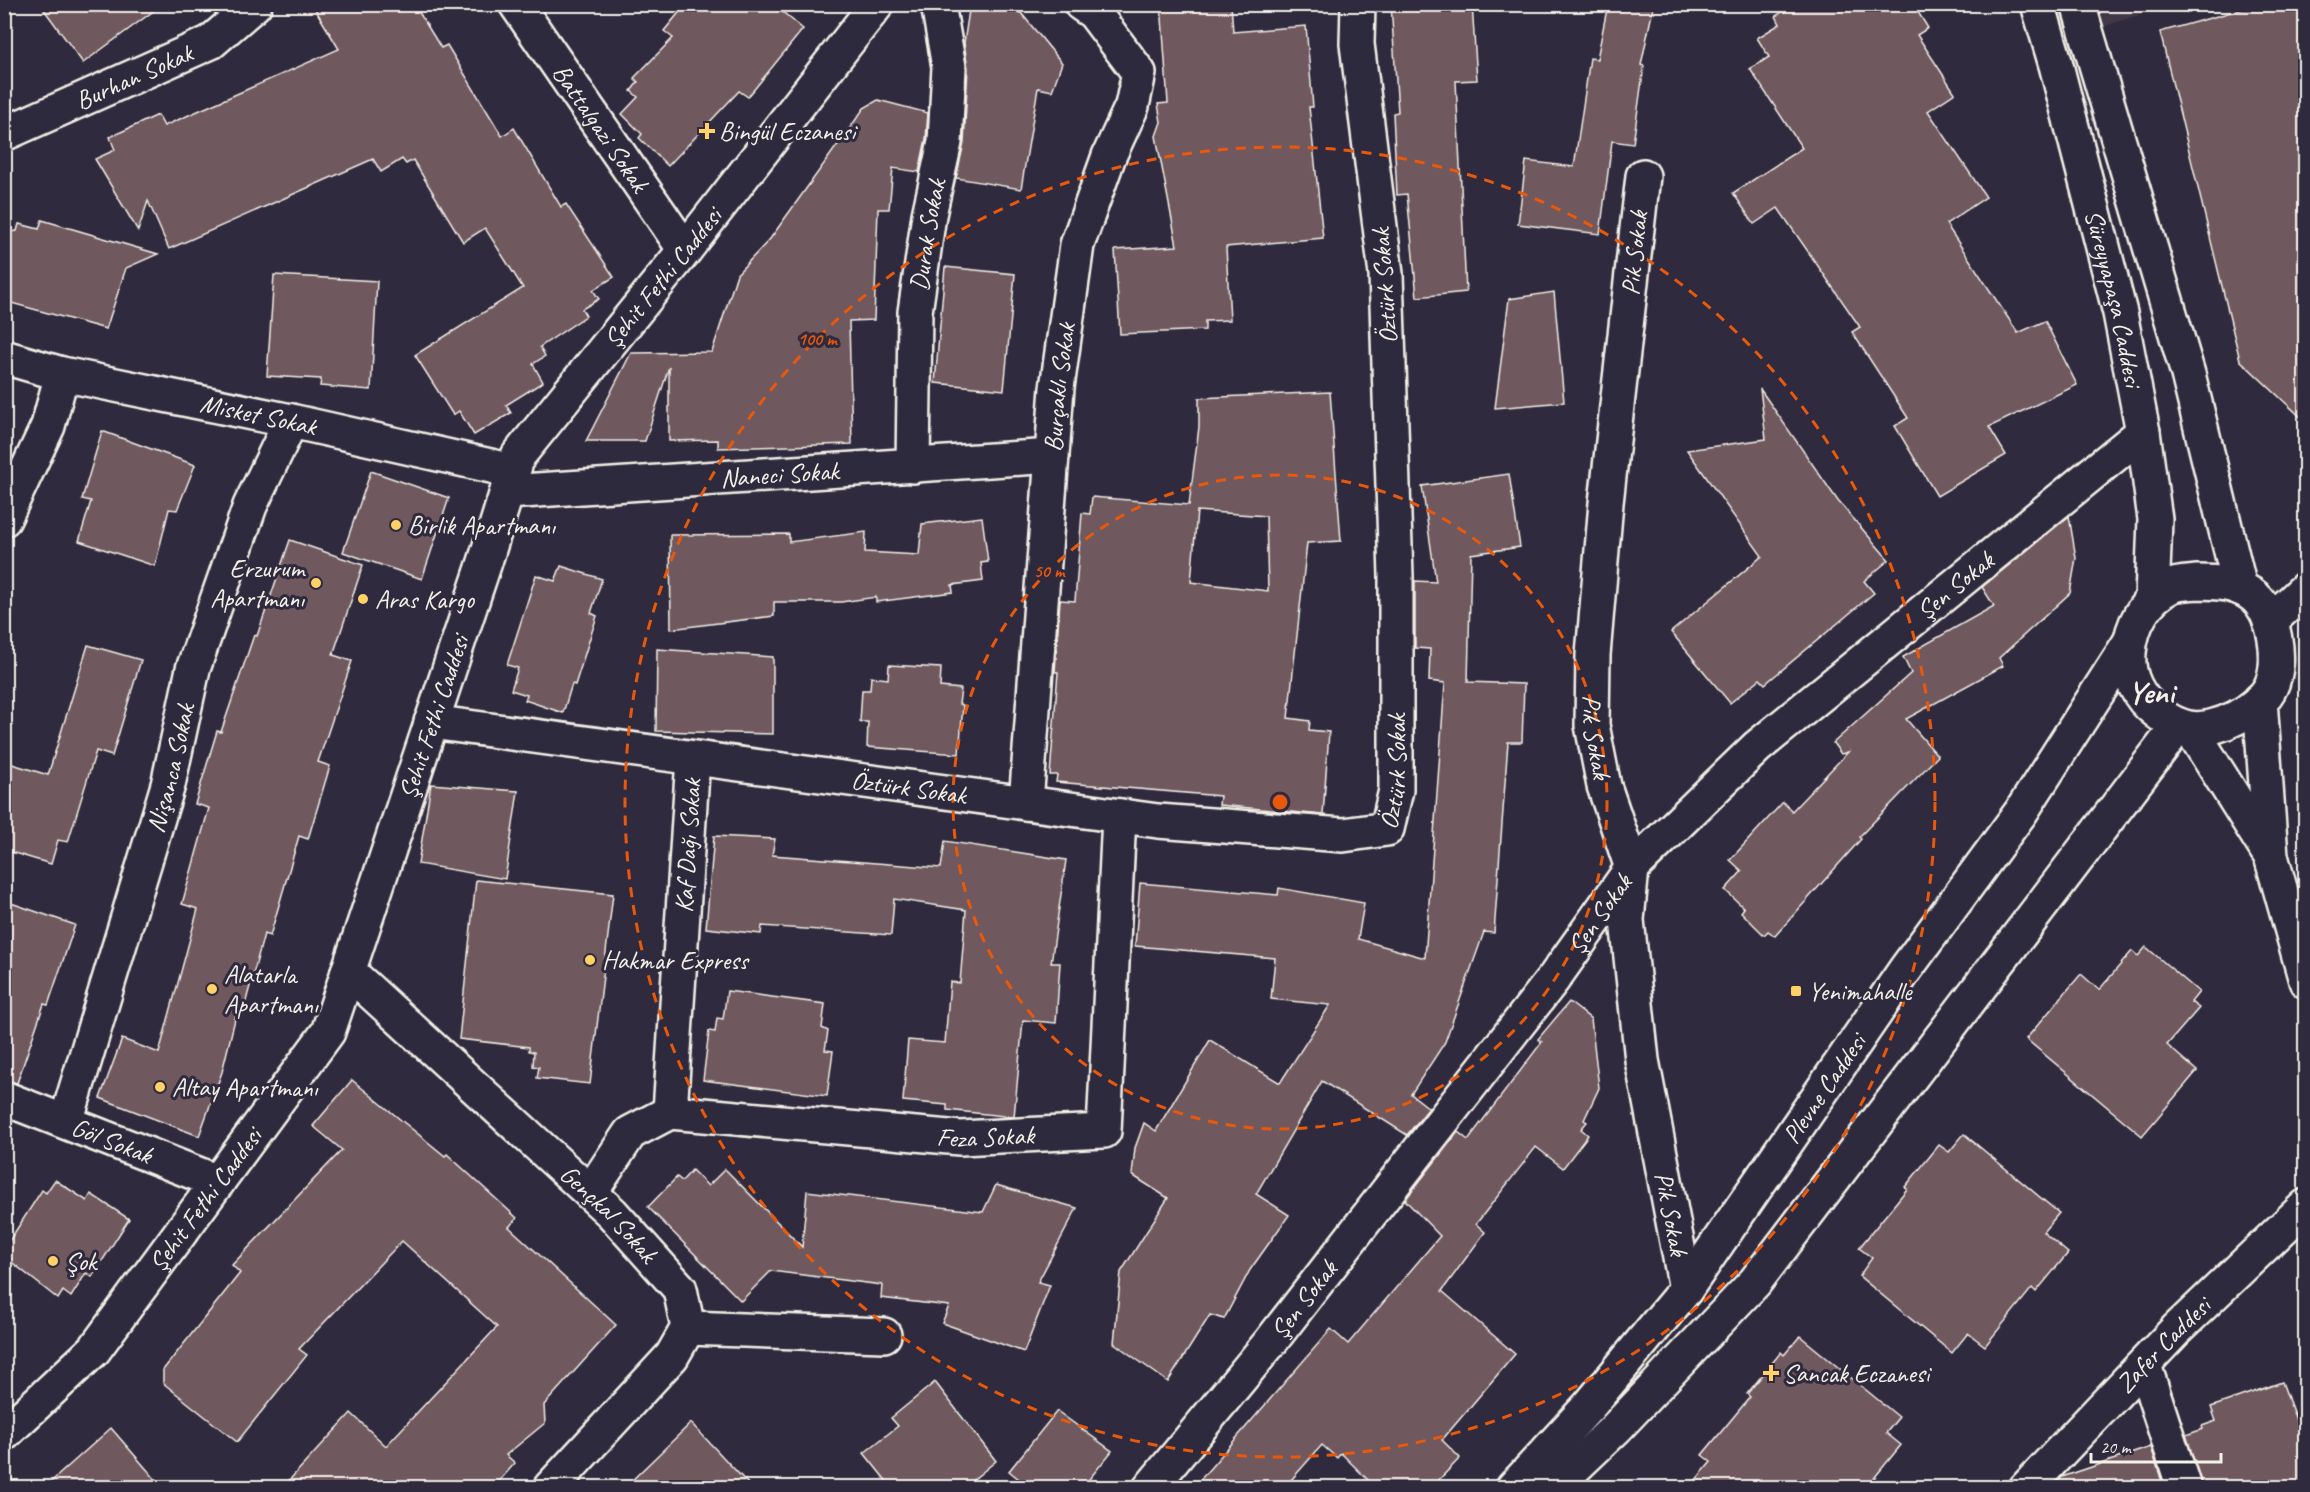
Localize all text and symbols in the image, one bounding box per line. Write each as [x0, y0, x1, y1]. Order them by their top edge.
street label: Burhan Sokak [70, 36, 199, 117]
street label: Battalgazi Sokak [545, 58, 657, 200]
place label: Bingül Eczanesi [719, 115, 858, 148]
marker: Bingül Eczanesi [700, 124, 714, 138]
street label: Durak Sokak [902, 174, 954, 293]
street label: Şehit Fethi Caddesi [596, 199, 731, 355]
street label: Süreyyapaşa Caddesi [2077, 206, 2150, 393]
street label: Pik Sokak [1614, 207, 1656, 297]
street label: Öztürk Sokak [1364, 225, 1405, 345]
street label: Burçaklı Sokak [1036, 319, 1083, 453]
text: 100 m [798, 328, 838, 350]
street label: Misket Sokak [197, 387, 321, 444]
street label: Naneci Sokak [719, 454, 842, 495]
place label: Birlik Apartmanı [408, 509, 556, 542]
marker: Birlik Apartmanı [389, 518, 403, 532]
street label: Şen Sokak [1910, 543, 2003, 627]
place label: Erzurum Apartmanı [210, 552, 306, 615]
text: 50 m [1034, 560, 1066, 582]
marker: Erzurum Apartmanı [309, 576, 323, 590]
place label: Aras Kargo [375, 583, 476, 616]
marker: Aras Kargo [356, 592, 370, 606]
street label: Şehit Fethi Caddesi [391, 628, 477, 803]
district label: Yeni [2128, 672, 2178, 713]
street label: Pik Sokak [1575, 695, 1619, 784]
street label: Nişanca Sokak [139, 699, 203, 836]
street label: Öztürk Sokak [1372, 711, 1413, 832]
street label: Öztürk Sokak [849, 763, 970, 812]
street label: Kaf Dağı Sokak [667, 776, 709, 914]
centre of rings [1270, 792, 1290, 812]
street label: Şen Sokak [1560, 866, 1641, 961]
place label: Hakmar Express [602, 944, 750, 977]
marker: Hakmar Express [583, 953, 597, 967]
place label: Alatarla Apartmanı [224, 958, 319, 1021]
place label: Yenimahalle [1808, 975, 1913, 1008]
marker: Alatarla Apartmanı [205, 982, 219, 996]
marker: Yenimahalle [1789, 984, 1803, 998]
street label: Plevne Caddesi [1775, 1025, 1875, 1150]
place label: Altay Apartmanı [172, 1071, 319, 1104]
marker: Altay Apartmanı [153, 1080, 167, 1094]
street label: Göl Sokak [67, 1110, 159, 1172]
street label: Feza Sokak [936, 1118, 1037, 1155]
street label: Şehit Fethi Caddesi [141, 1119, 271, 1278]
street label: Gençkal Sokak [553, 1157, 666, 1271]
street label: Pik Sokak [1647, 1169, 1696, 1261]
place label: Şok [65, 1245, 99, 1278]
street label: Şen Sokak [1263, 1252, 1346, 1346]
marker: Şok [46, 1254, 60, 1268]
street label: Zafer Caddesi [2109, 1288, 2220, 1400]
place label: Sancak Eczanesi [1783, 1357, 1933, 1390]
marker: Sancak Eczanesi [1764, 1366, 1778, 1380]
scale bar [2091, 1426, 2222, 1464]
text: 20 m [2100, 1436, 2133, 1458]

